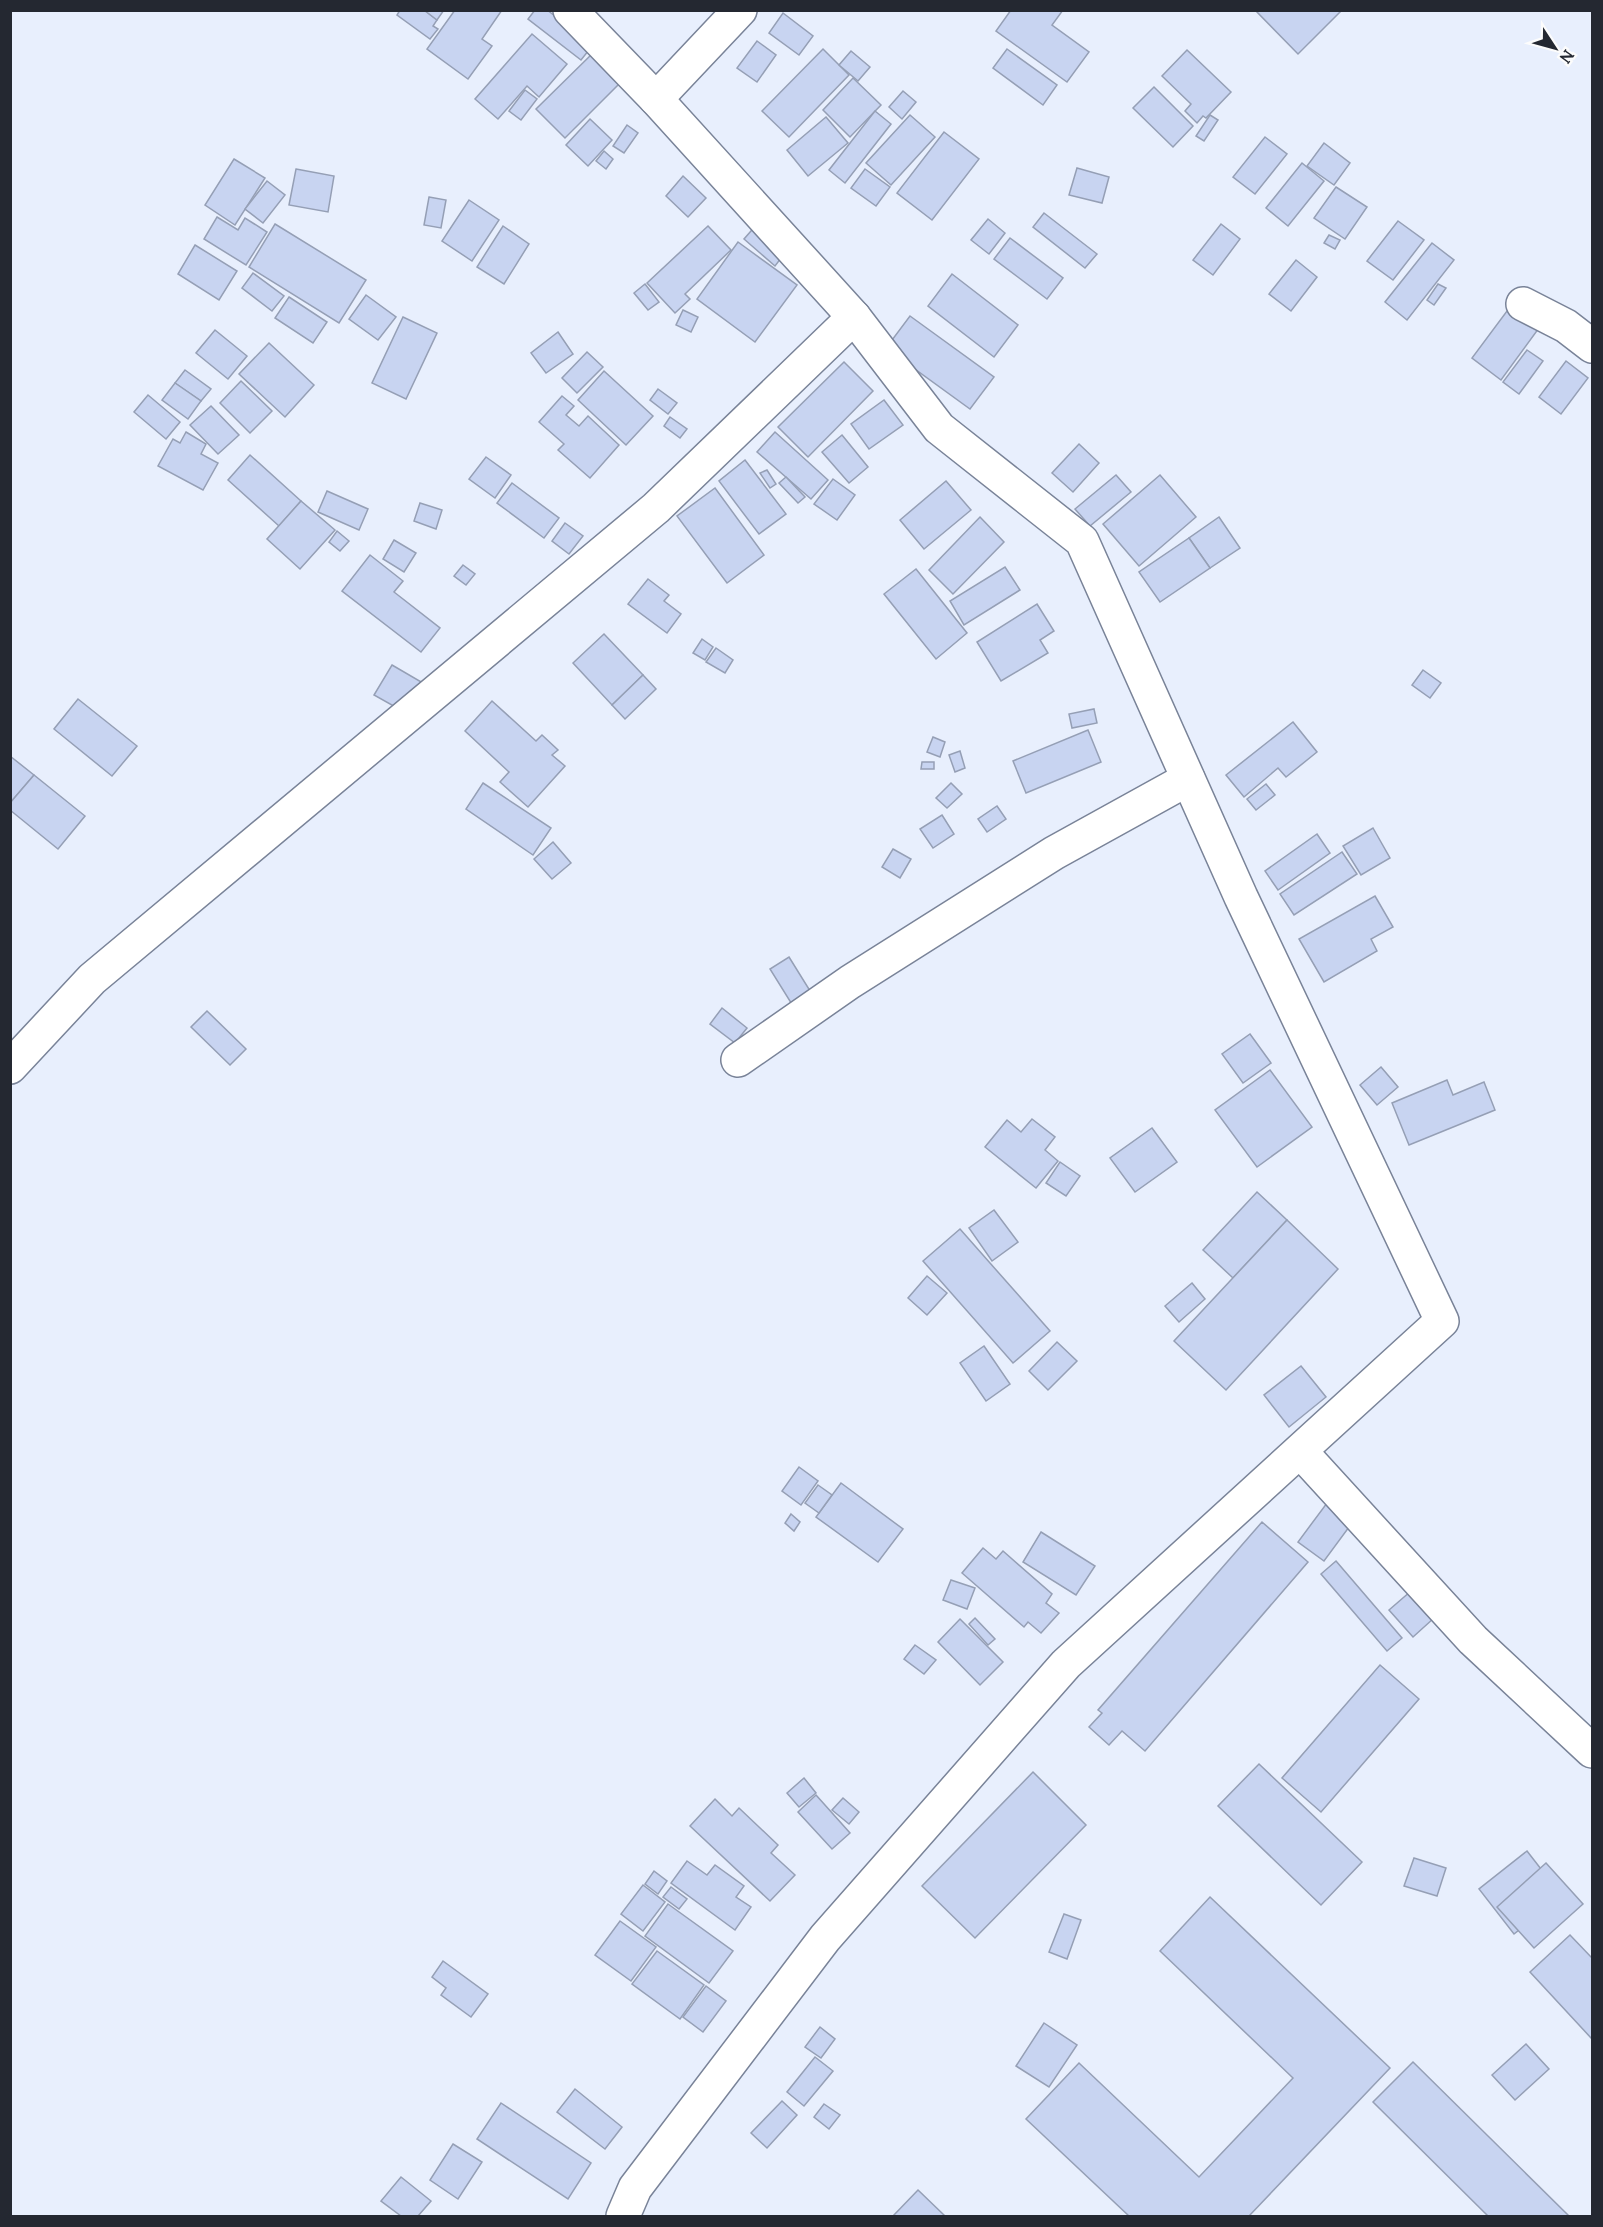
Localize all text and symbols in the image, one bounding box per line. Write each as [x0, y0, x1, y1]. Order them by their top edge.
north arrow [1525, 18, 1585, 78]
text: N [1555, 46, 1579, 68]

